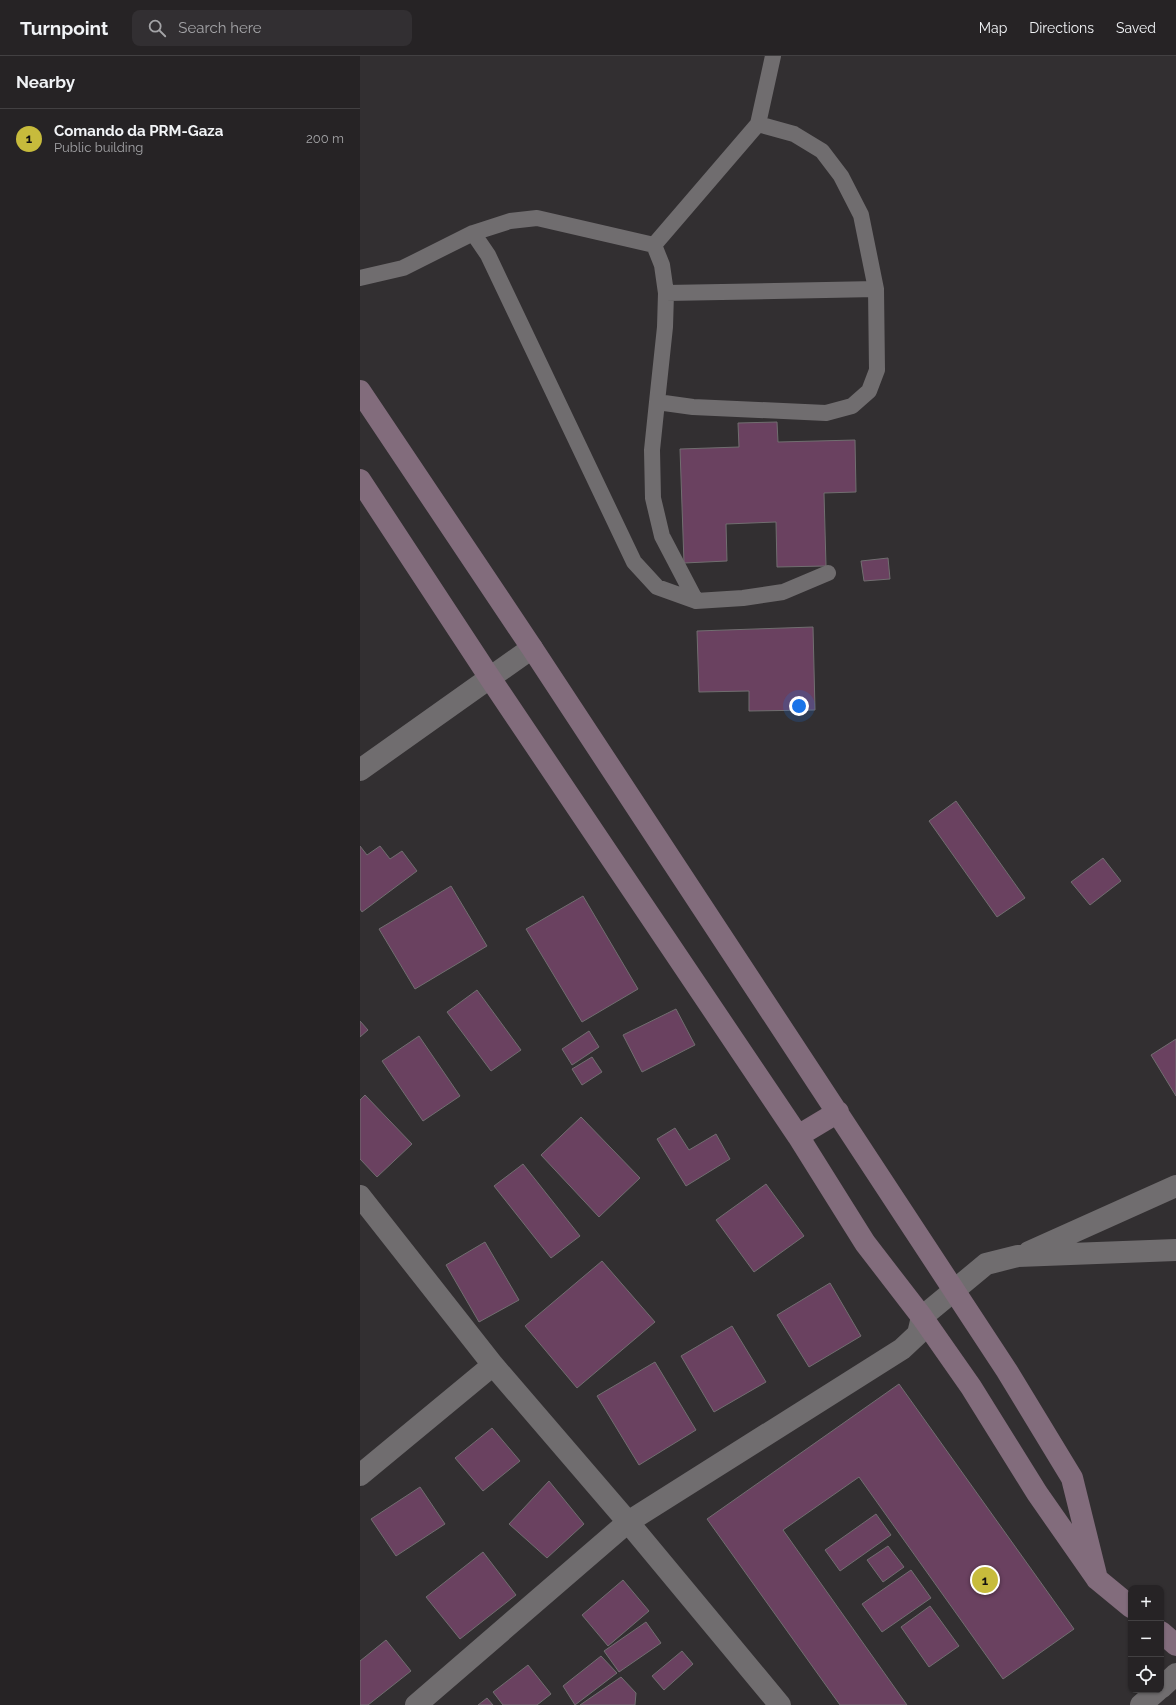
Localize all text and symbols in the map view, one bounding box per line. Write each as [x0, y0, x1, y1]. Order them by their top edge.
search box [132, 10, 412, 46]
text: Turnpoint [20, 17, 108, 39]
icon: search [146, 17, 168, 39]
text: Search here [178, 19, 262, 37]
text: Map [979, 20, 1007, 36]
text: Directions [1029, 20, 1094, 36]
text: Saved [1116, 20, 1156, 36]
text: Nearby [16, 72, 75, 92]
text: Comando da PRM-Gaza [54, 122, 223, 140]
text: 1 [26, 131, 32, 146]
text: 200 m [306, 131, 344, 146]
text: Public building [54, 140, 143, 155]
your location [789, 696, 809, 716]
pin: 1 [972, 1565, 998, 1595]
map controls [1128, 1585, 1164, 1693]
button: + [1128, 1585, 1164, 1621]
button: − [1128, 1621, 1164, 1657]
button: locate [1128, 1657, 1164, 1693]

